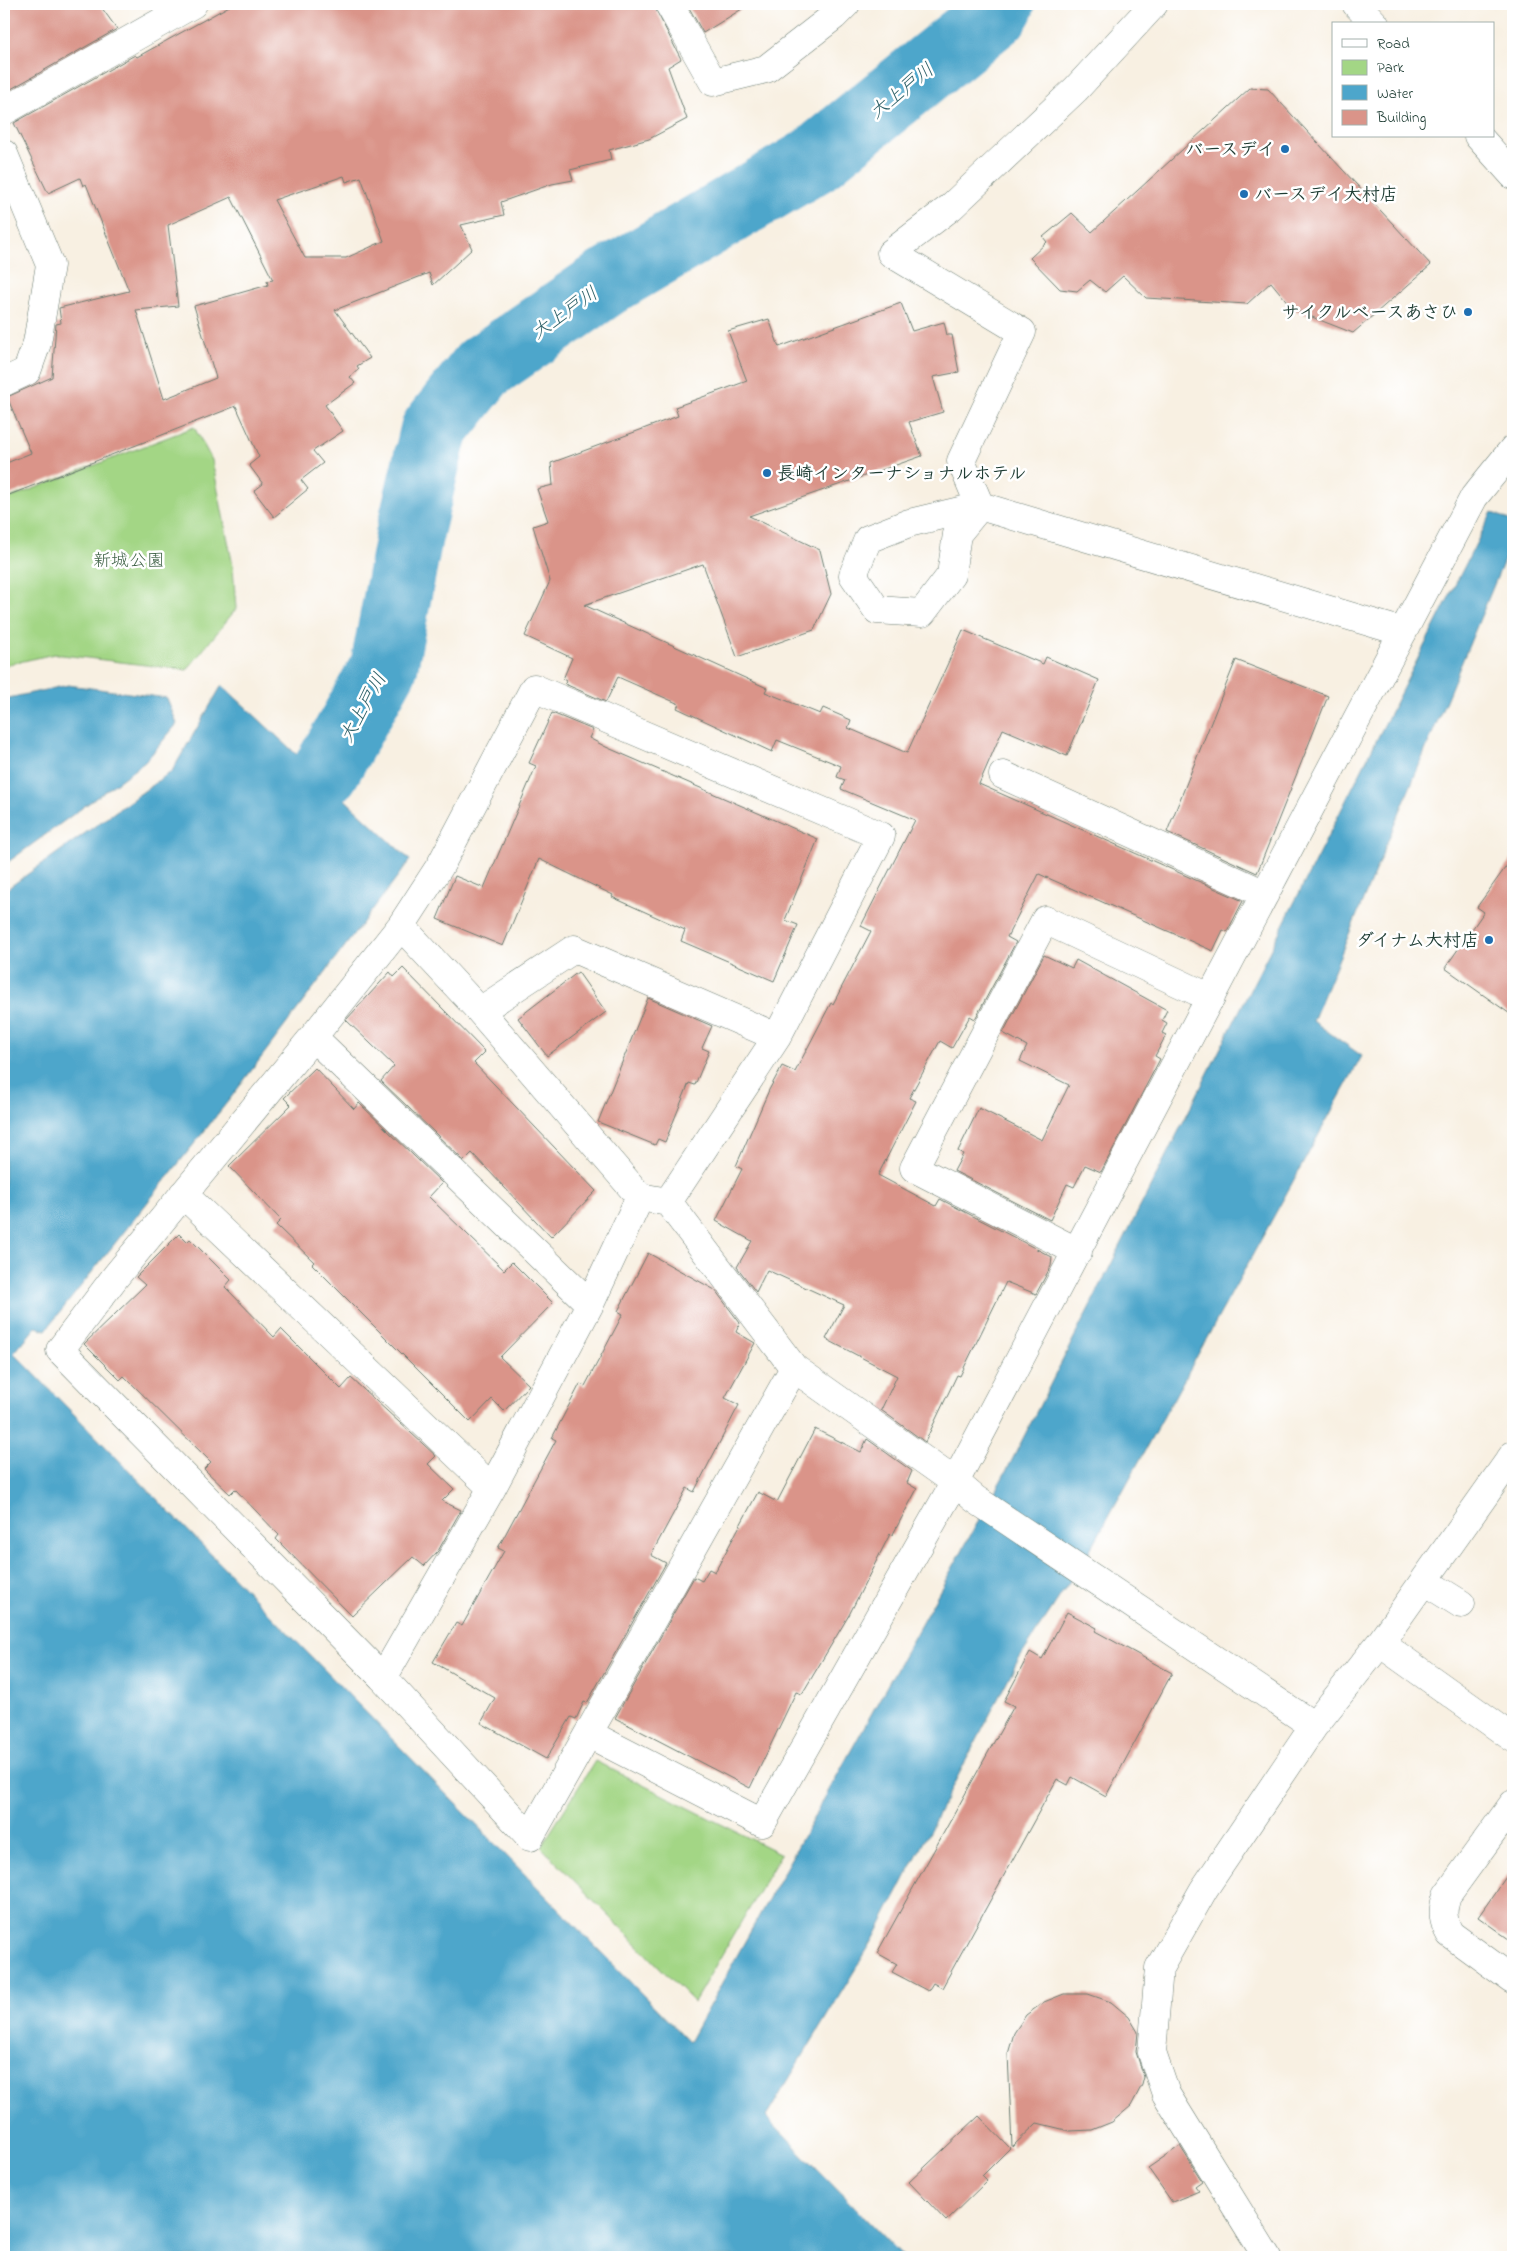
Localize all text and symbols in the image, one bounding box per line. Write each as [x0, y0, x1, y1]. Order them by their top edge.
legend [1332, 22, 1494, 138]
text: Road [1377, 33, 1410, 55]
text: Park [1377, 57, 1405, 79]
water label: 大上戸川 [865, 58, 941, 126]
text: Water [1377, 83, 1413, 105]
text: Building [1376, 107, 1426, 130]
place label: バースデイ [1185, 138, 1275, 164]
marker: バースデイ [1279, 143, 1291, 155]
place label: バースデイ大村店 [1254, 183, 1398, 209]
marker: バースデイ大村店 [1238, 188, 1250, 200]
water label: 大上戸川 [527, 281, 604, 347]
place label: サイクルベースあさひ [1282, 301, 1458, 327]
marker: サイクルベースあさひ [1462, 306, 1474, 318]
place label: 長崎インターナショナルホテル [777, 462, 1026, 488]
marker: 長崎インターナショナルホテル [761, 467, 773, 479]
park label: 新城公園 [93, 549, 165, 575]
water label: 大上戸川 [334, 668, 394, 748]
place label: ダイナム大村店 [1356, 929, 1479, 955]
marker: ダイナム大村店 [1483, 934, 1495, 946]

